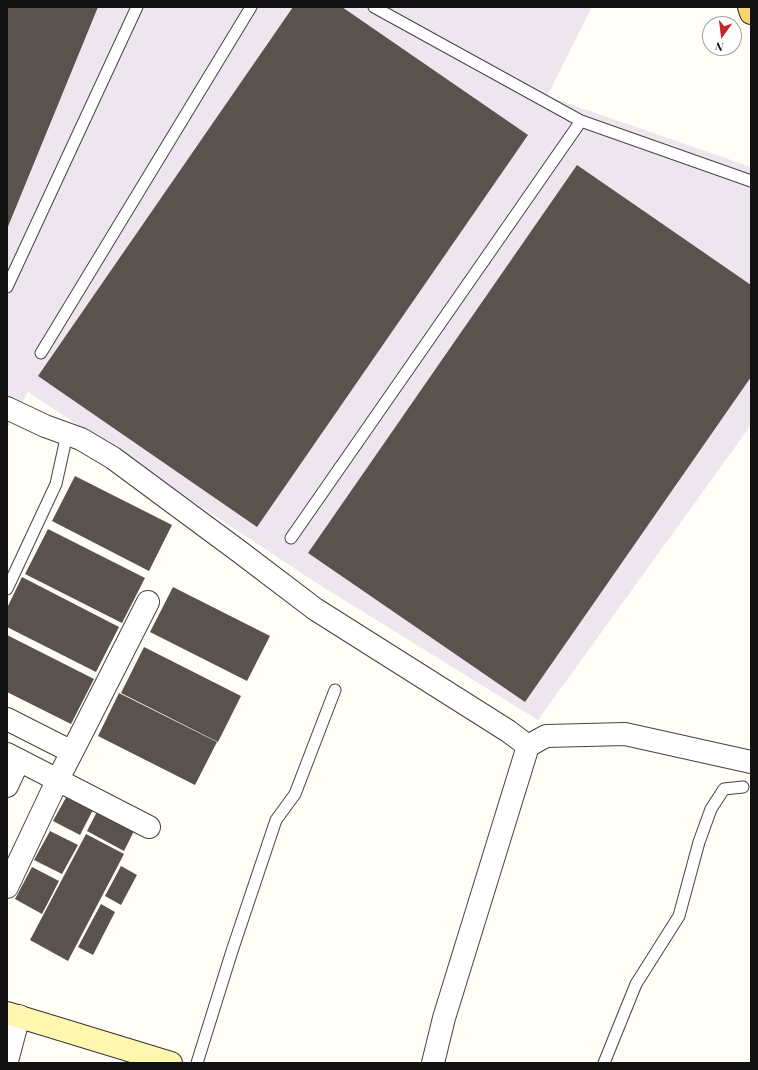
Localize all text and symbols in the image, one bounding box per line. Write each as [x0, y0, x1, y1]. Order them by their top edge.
north arrow [702, 16, 742, 56]
text: N [714, 39, 725, 55]

